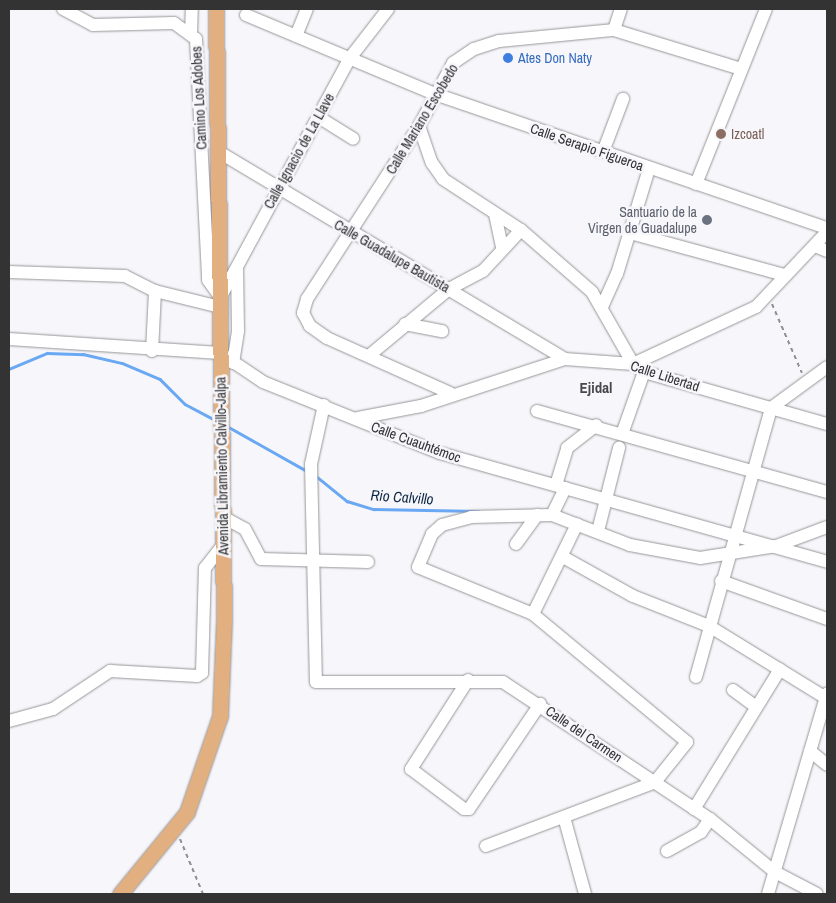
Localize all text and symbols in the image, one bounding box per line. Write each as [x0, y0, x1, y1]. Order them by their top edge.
street label: Camino Los Adobes [188, 46, 210, 150]
place label: Ates Don Naty [518, 50, 592, 66]
marker: Ates Don Naty [502, 52, 514, 64]
street label: Calle Mariano Escobedo [382, 61, 462, 177]
street label: Calle Ignacio de La Llave [260, 90, 338, 212]
street label: Calle Serapio Figueroa [528, 120, 646, 174]
place label: Izcoatl [731, 126, 764, 142]
marker: Izcoatl [715, 128, 727, 140]
place label: Santuario de la Virgen de Guadalupe [588, 204, 697, 236]
marker: Santuario de la Virgen de Guadalupe [701, 214, 713, 226]
street label: Calle Guadalupe Bautista [331, 216, 453, 296]
street label: Calle Libertad [628, 357, 702, 395]
street label: Avenida Libramiento Calvillo-Jalpa [212, 377, 232, 555]
district label: Ejidal [580, 379, 612, 397]
street label: Calle Cuauhtémoc [369, 418, 463, 466]
water label: Rio Calvillo [370, 486, 434, 508]
street label: Calle del Carmen [543, 702, 625, 766]

